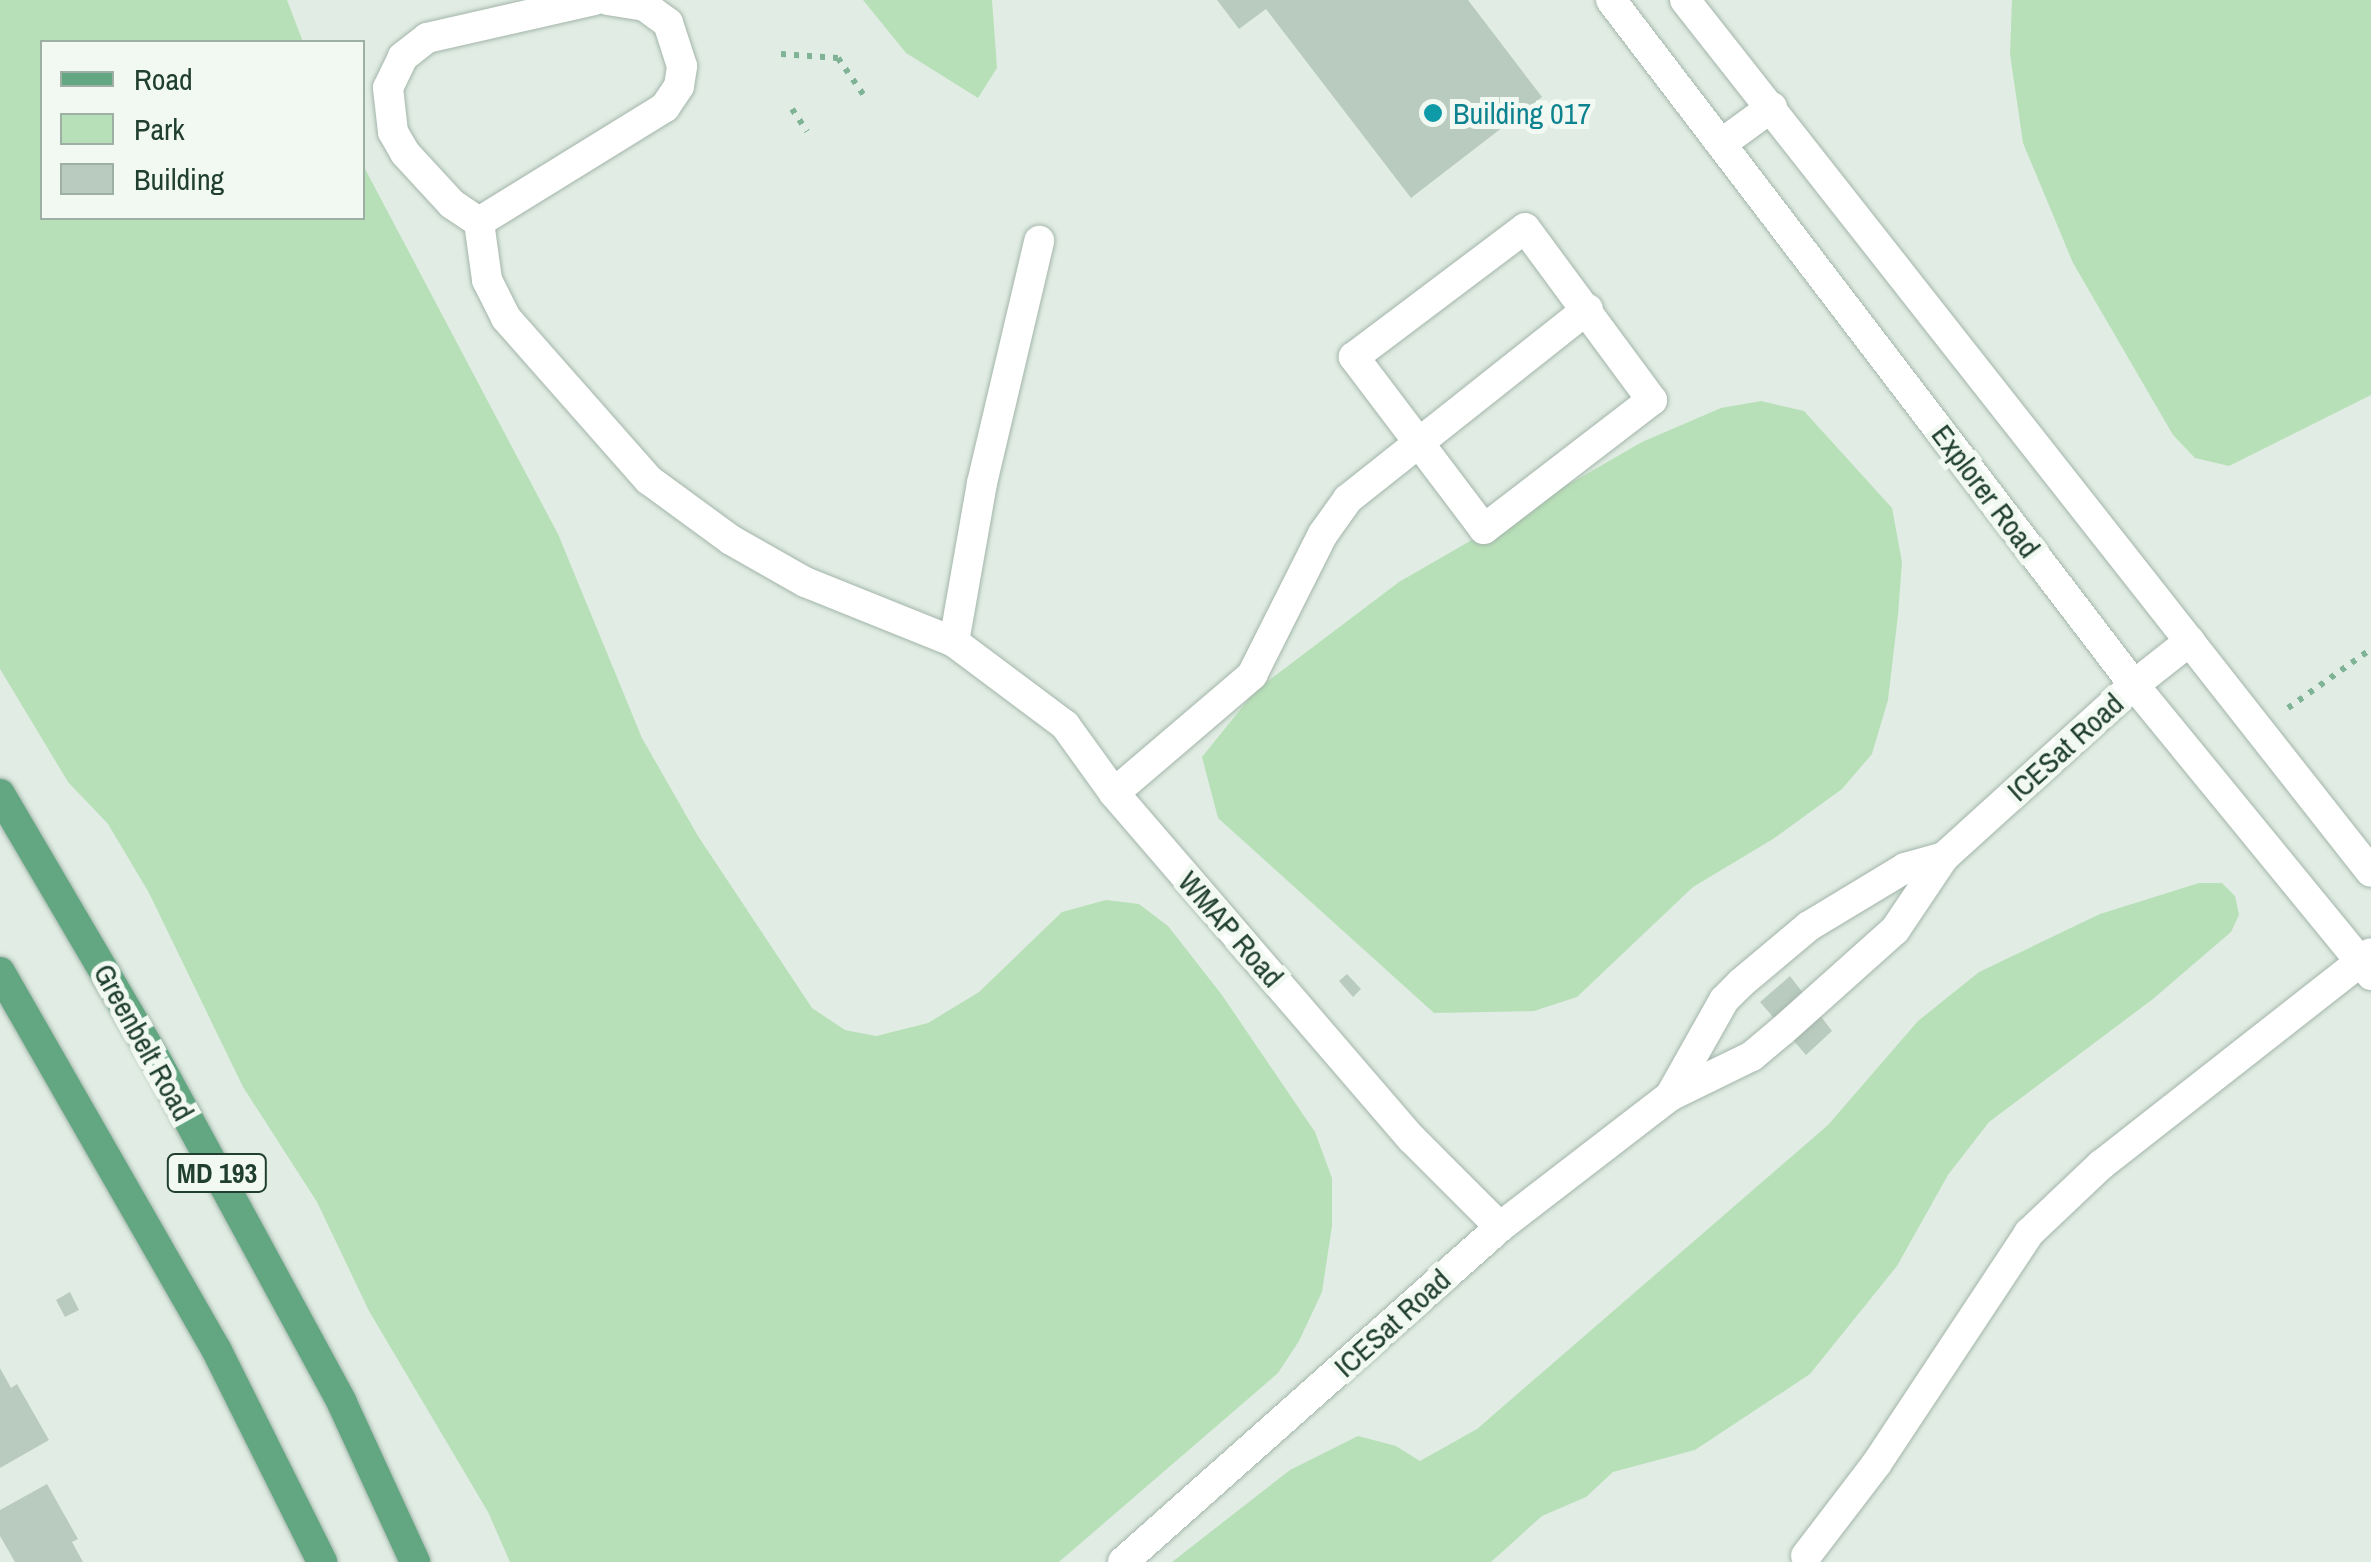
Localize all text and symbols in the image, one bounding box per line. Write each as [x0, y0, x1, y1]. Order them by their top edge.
legend [40, 40, 365, 220]
text: Road [134, 59, 193, 99]
place label: Building 017 [1453, 95, 1591, 131]
marker: Building 017 [1422, 102, 1444, 124]
text: Park [134, 109, 185, 149]
text: Building [134, 159, 224, 199]
street label: Explorer Road [1924, 417, 2048, 565]
street label: ICESat Road [2000, 686, 2130, 808]
street label: WMAP Road [1171, 864, 1291, 994]
street label: Greenbelt Road [86, 957, 202, 1127]
road number: MD 193 [164, 1150, 270, 1196]
street label: ICESat Road [1327, 1262, 1457, 1384]

